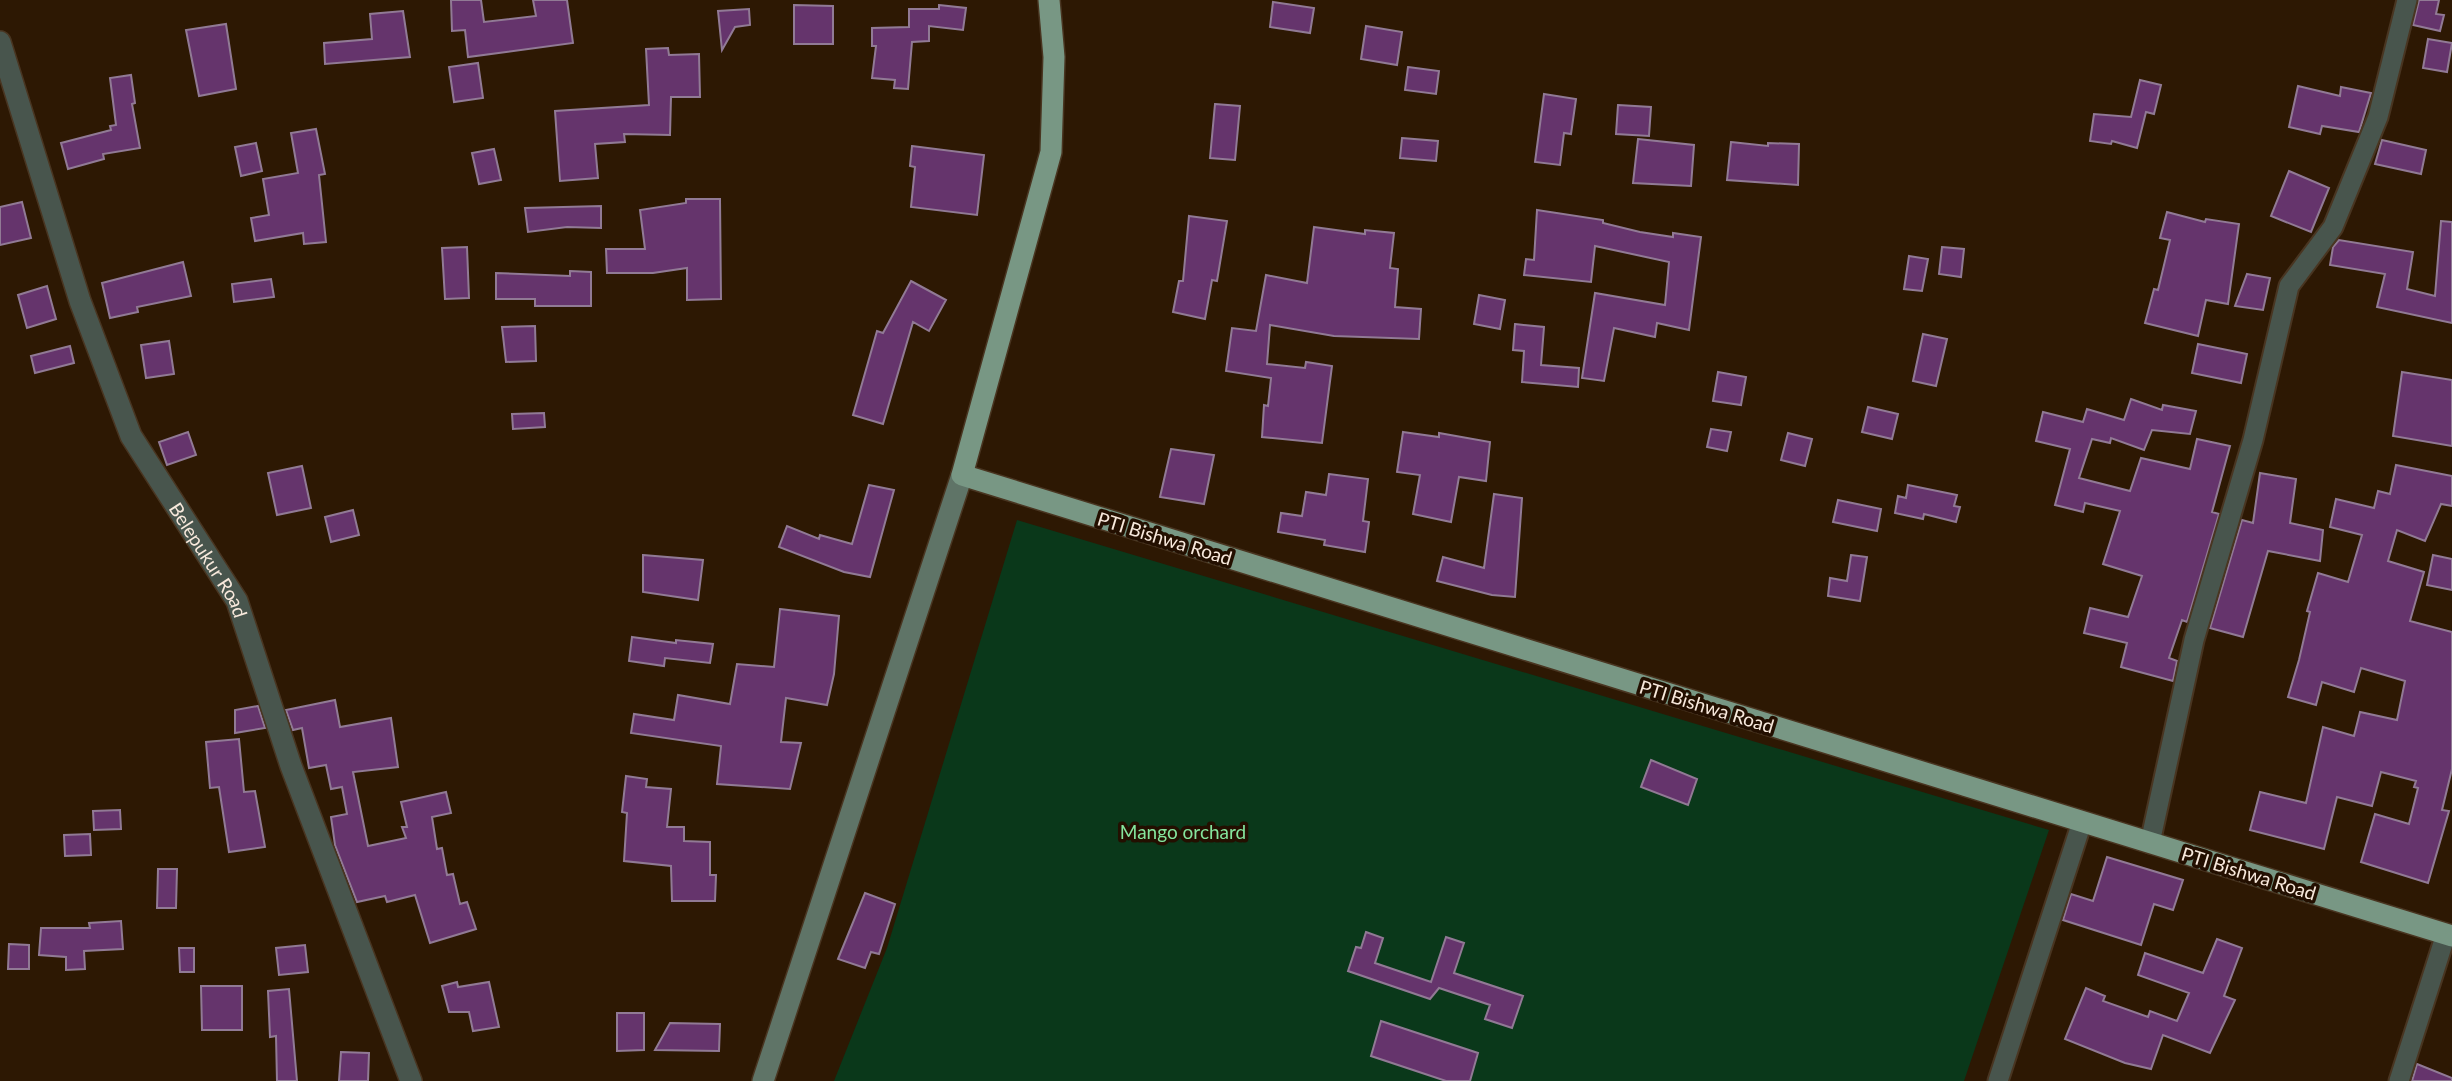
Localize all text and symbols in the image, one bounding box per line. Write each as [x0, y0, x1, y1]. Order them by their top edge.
street label: Belepukur Road [165, 498, 253, 620]
street label: PTI Bishwa Road [1095, 507, 1235, 569]
street label: PTI Bishwa Road [1637, 675, 1777, 737]
park label: Mango orchard [1120, 820, 1246, 843]
street label: PTI Bishwa Road [2179, 842, 2319, 904]

